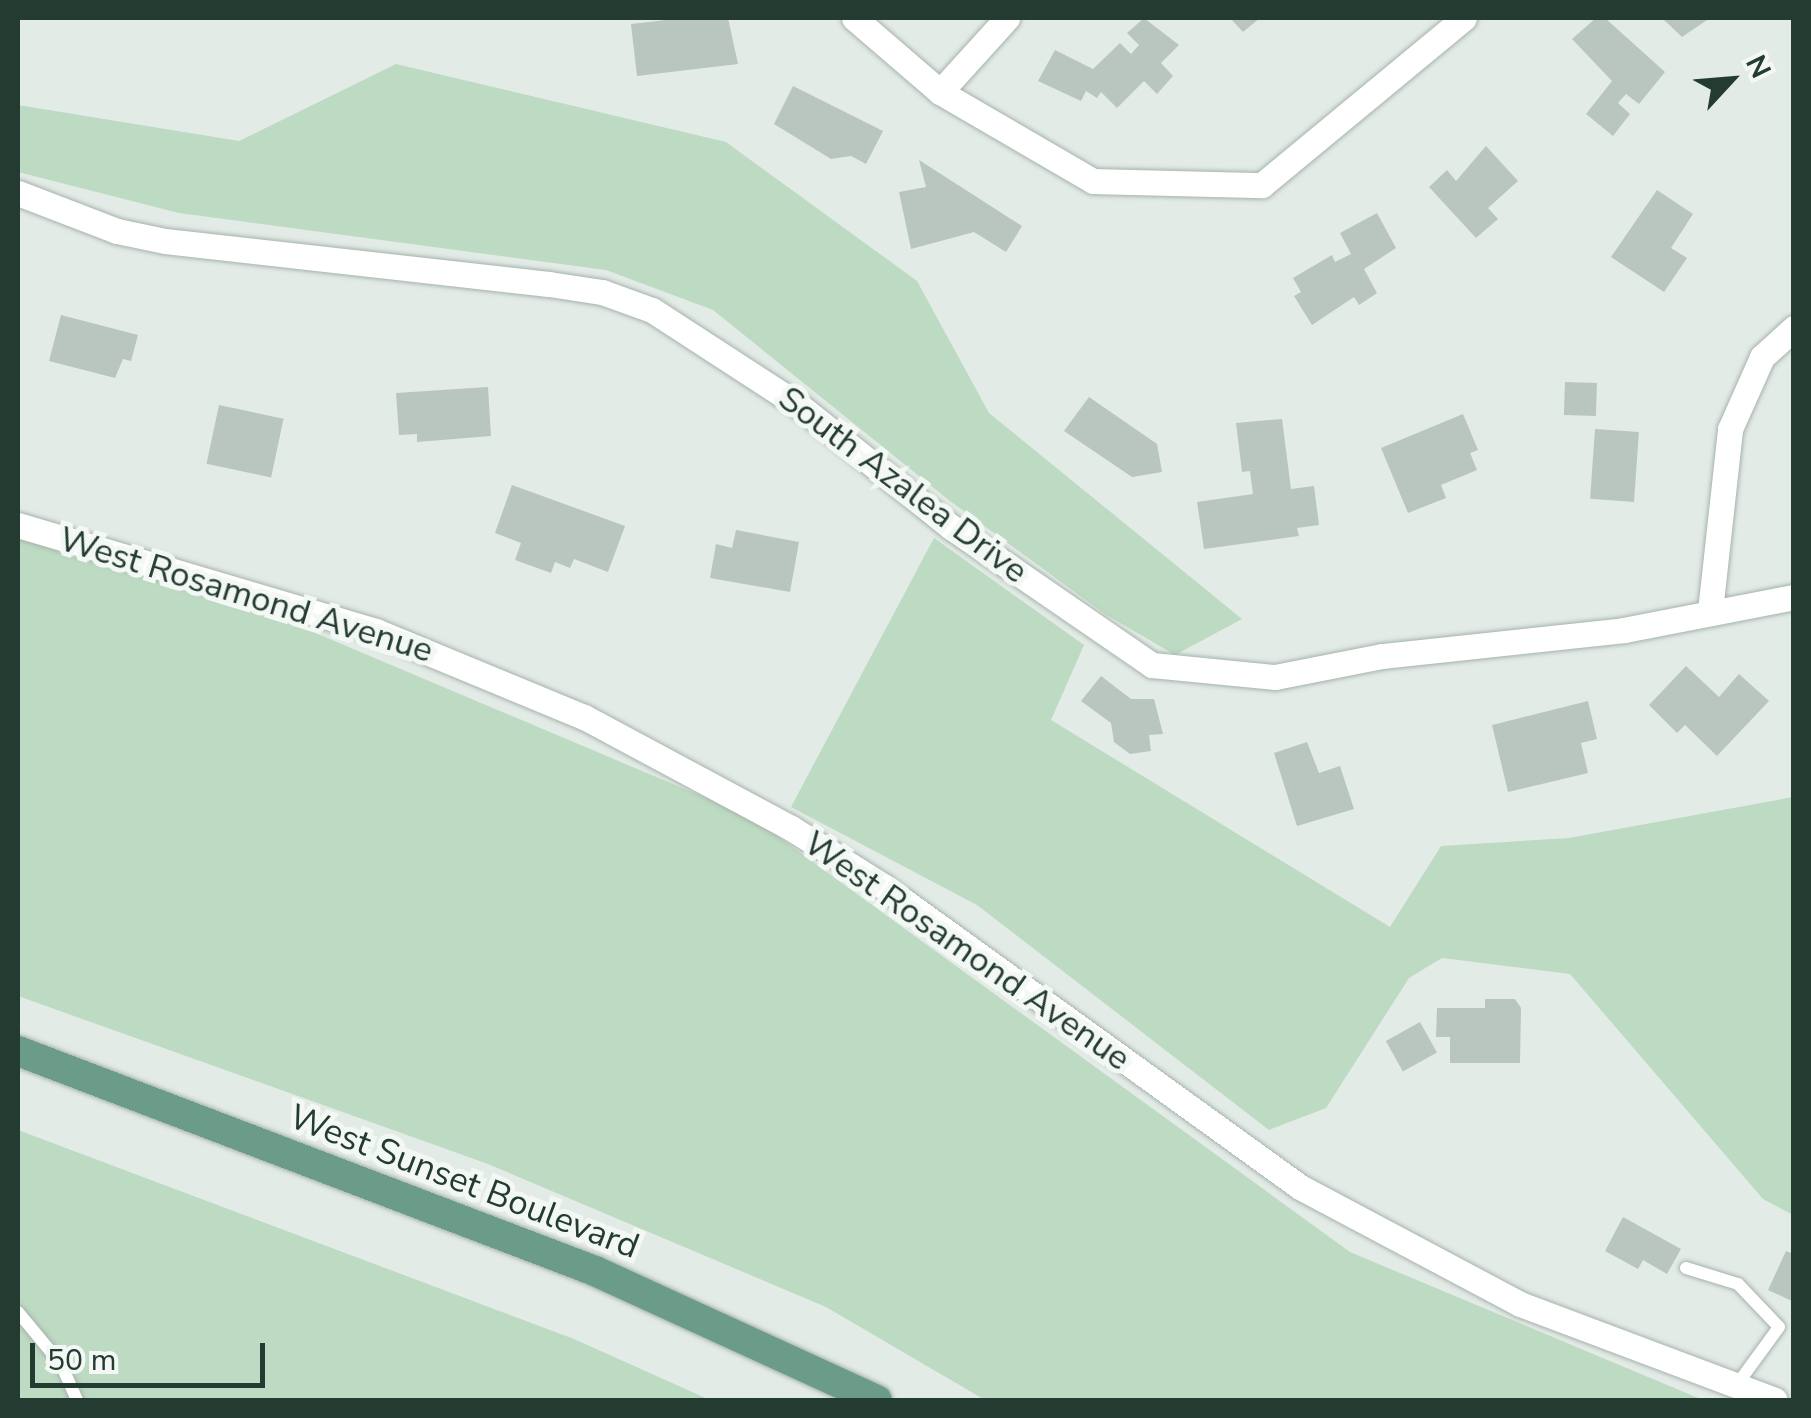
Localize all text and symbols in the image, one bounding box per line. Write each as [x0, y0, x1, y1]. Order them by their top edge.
north arrow [1681, 30, 1781, 130]
text: N [1736, 49, 1780, 85]
street label: South Azalea Drive [770, 378, 1036, 592]
street label: West Rosamond Avenue [54, 518, 438, 672]
street label: West Rosamond Avenue [796, 822, 1138, 1080]
street label: West Sunset Boulevard [283, 1096, 645, 1268]
scale bar [35, 1323, 270, 1385]
text: 50 m [47, 1340, 116, 1381]

